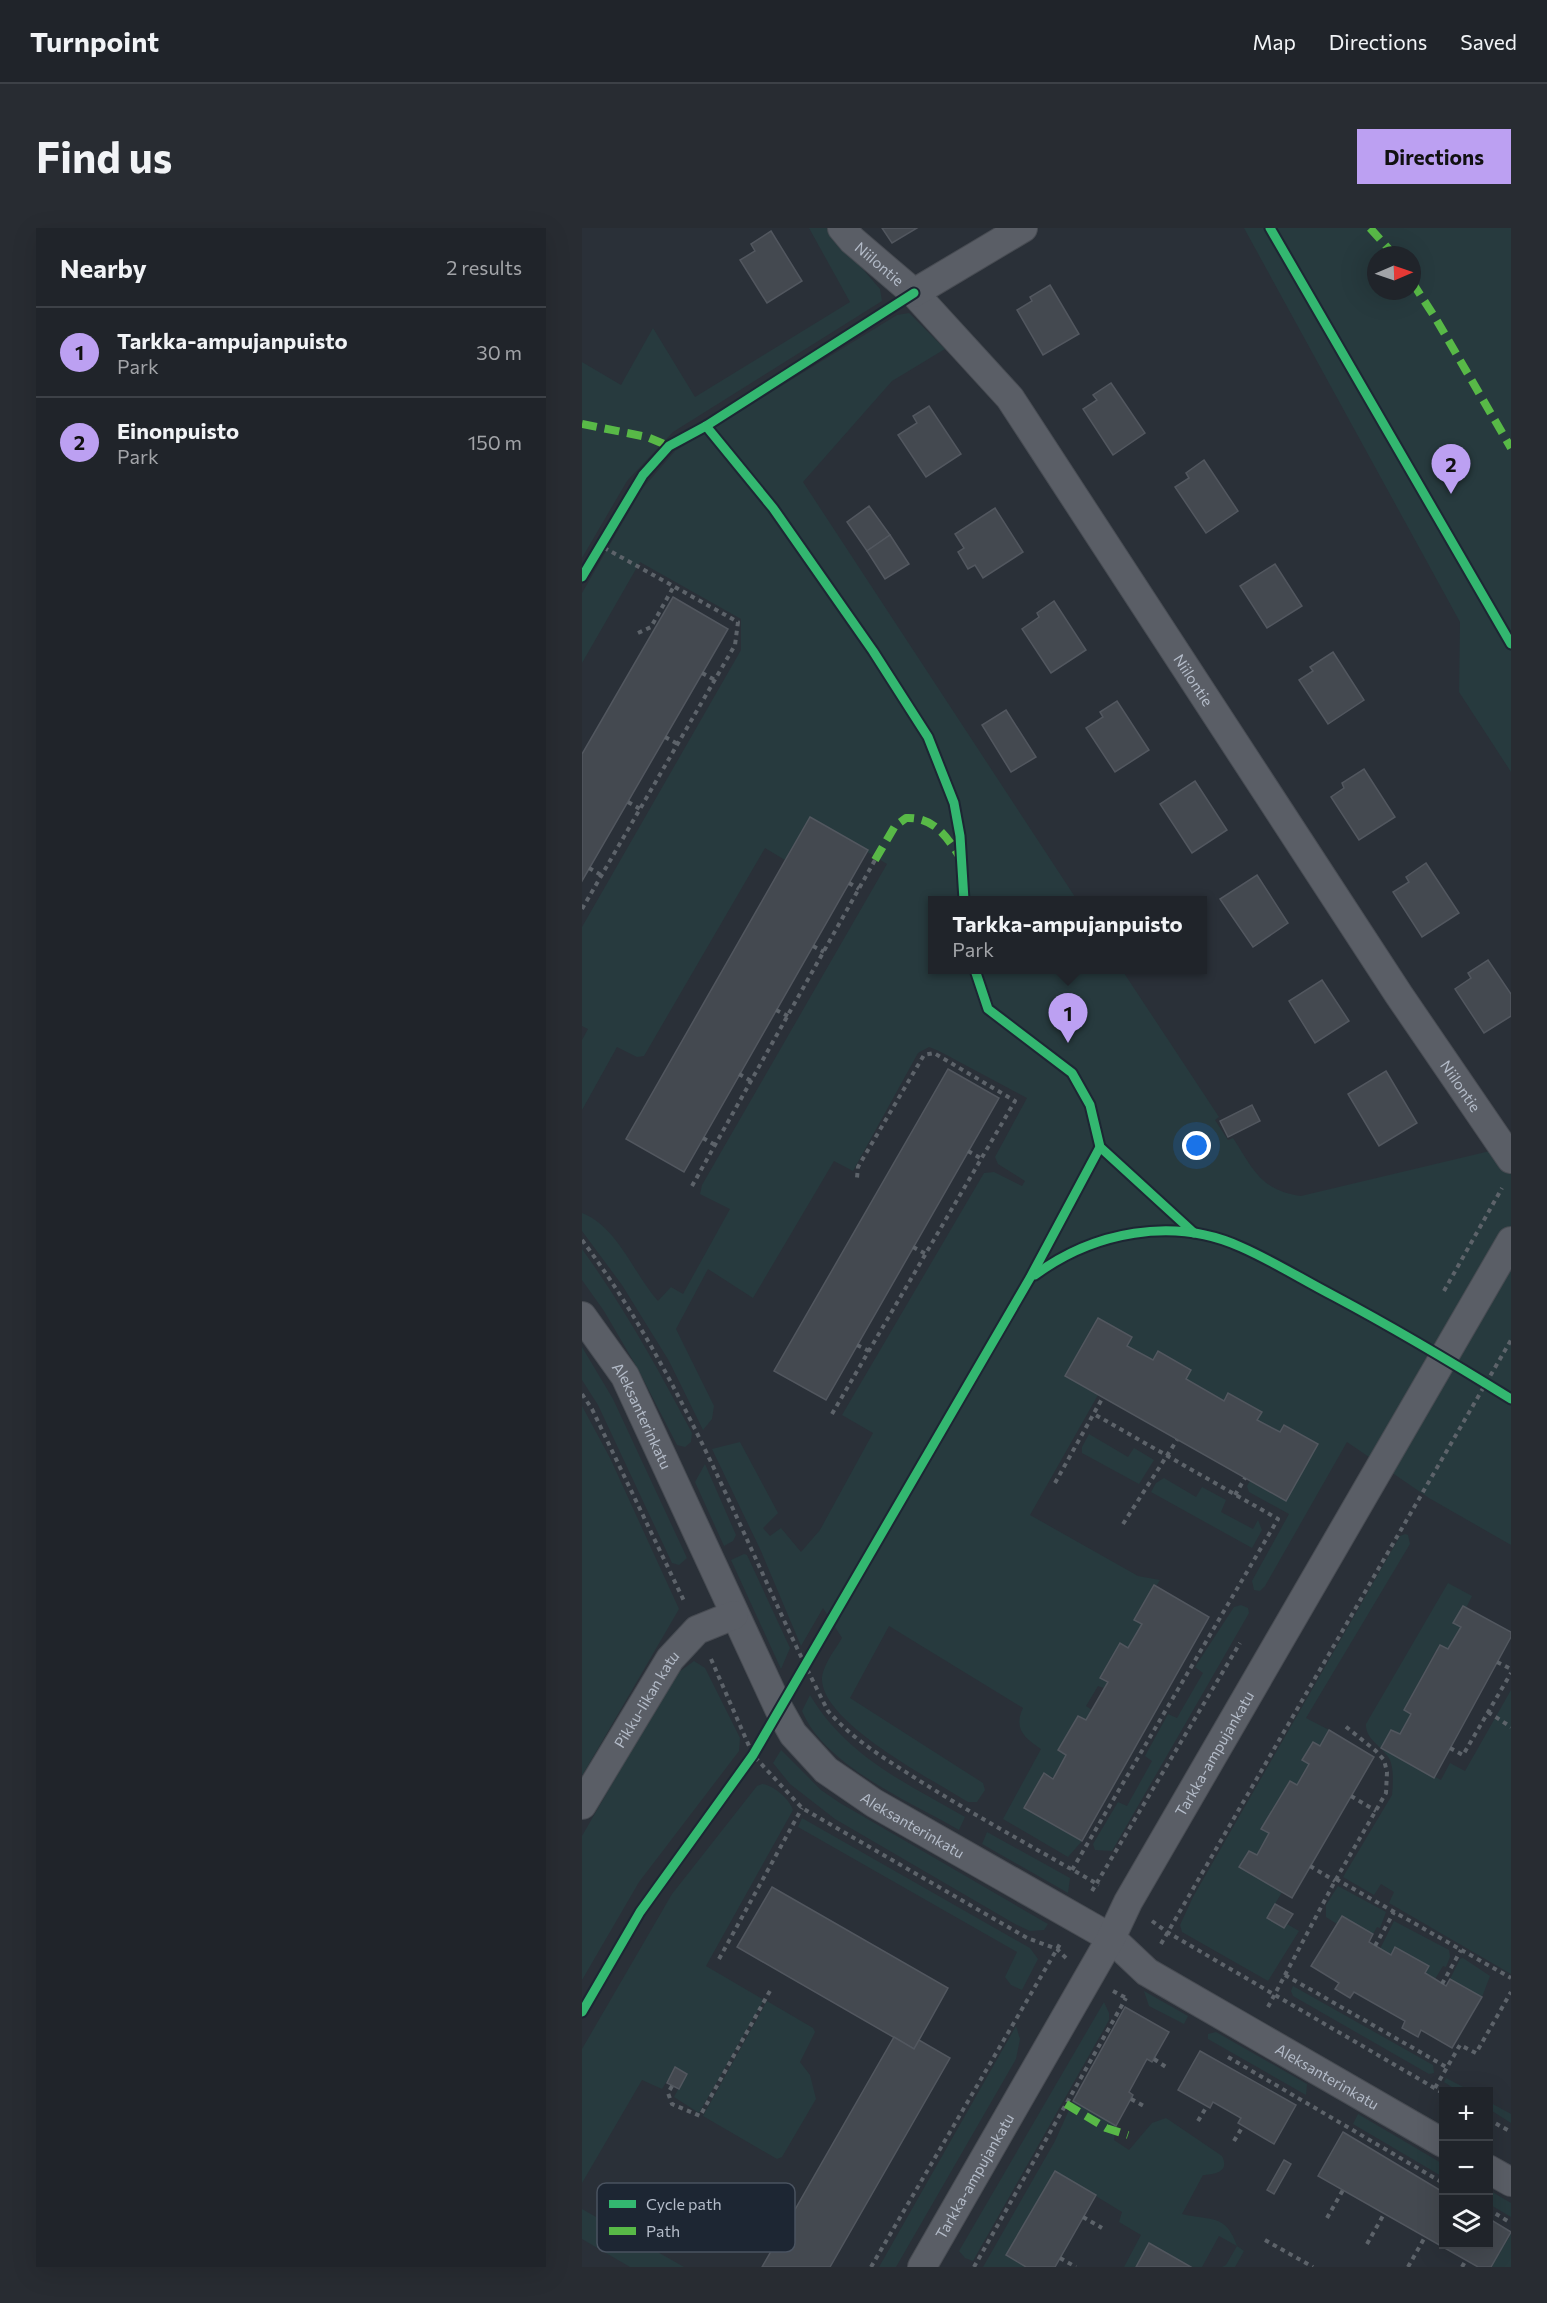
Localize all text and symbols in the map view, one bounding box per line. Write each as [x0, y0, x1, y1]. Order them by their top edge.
text: Turnpoint [30, 24, 159, 58]
text: Map [1253, 29, 1296, 54]
text: Directions [1329, 29, 1427, 54]
text: Saved [1460, 29, 1517, 54]
button: Directions [1357, 129, 1511, 184]
text: Find us [36, 130, 172, 182]
street label: Niilontie [852, 238, 908, 289]
north arrow [1367, 246, 1421, 300]
text: Nearby [60, 252, 147, 283]
text: 2 results [446, 255, 522, 279]
text: Tarkka-ampujanpuisto [117, 327, 348, 354]
text: 1 [75, 340, 84, 364]
text: 30 m [476, 340, 522, 364]
text: Park [117, 354, 159, 378]
text: Einonpuisto [117, 417, 239, 444]
text: 2 [74, 430, 85, 454]
text: 150 m [468, 430, 522, 454]
text: Park [117, 444, 159, 468]
pin: 2 [1432, 444, 1470, 494]
street label: Niilontie [1170, 651, 1217, 709]
popup [928, 896, 1207, 974]
text: Tarkka-ampujanpuisto [952, 910, 1183, 937]
text: Park [952, 937, 994, 961]
pin: 1 [1048, 994, 1088, 1043]
street label: Niilontie [1437, 1057, 1485, 1115]
your location [1182, 1131, 1211, 1160]
street label: Aleksanterinkatu [609, 1359, 676, 1472]
street label: Pikku-Iikan katu [610, 1646, 683, 1751]
street label: Tarkka-ampujankatu [1171, 1688, 1257, 1819]
street label: Aleksanterinkatu [858, 1788, 968, 1862]
street label: Aleksanterinkatu [1272, 2039, 1382, 2113]
map controls [1439, 2087, 1493, 2249]
button: + [1439, 2087, 1493, 2141]
street label: Tarkka-ampujankatu [931, 2110, 1017, 2242]
button: − [1439, 2141, 1493, 2195]
legend [597, 2183, 795, 2252]
text: Cycle path [646, 2194, 722, 2213]
button: layers [1439, 2195, 1493, 2249]
text: Path [646, 2221, 680, 2240]

